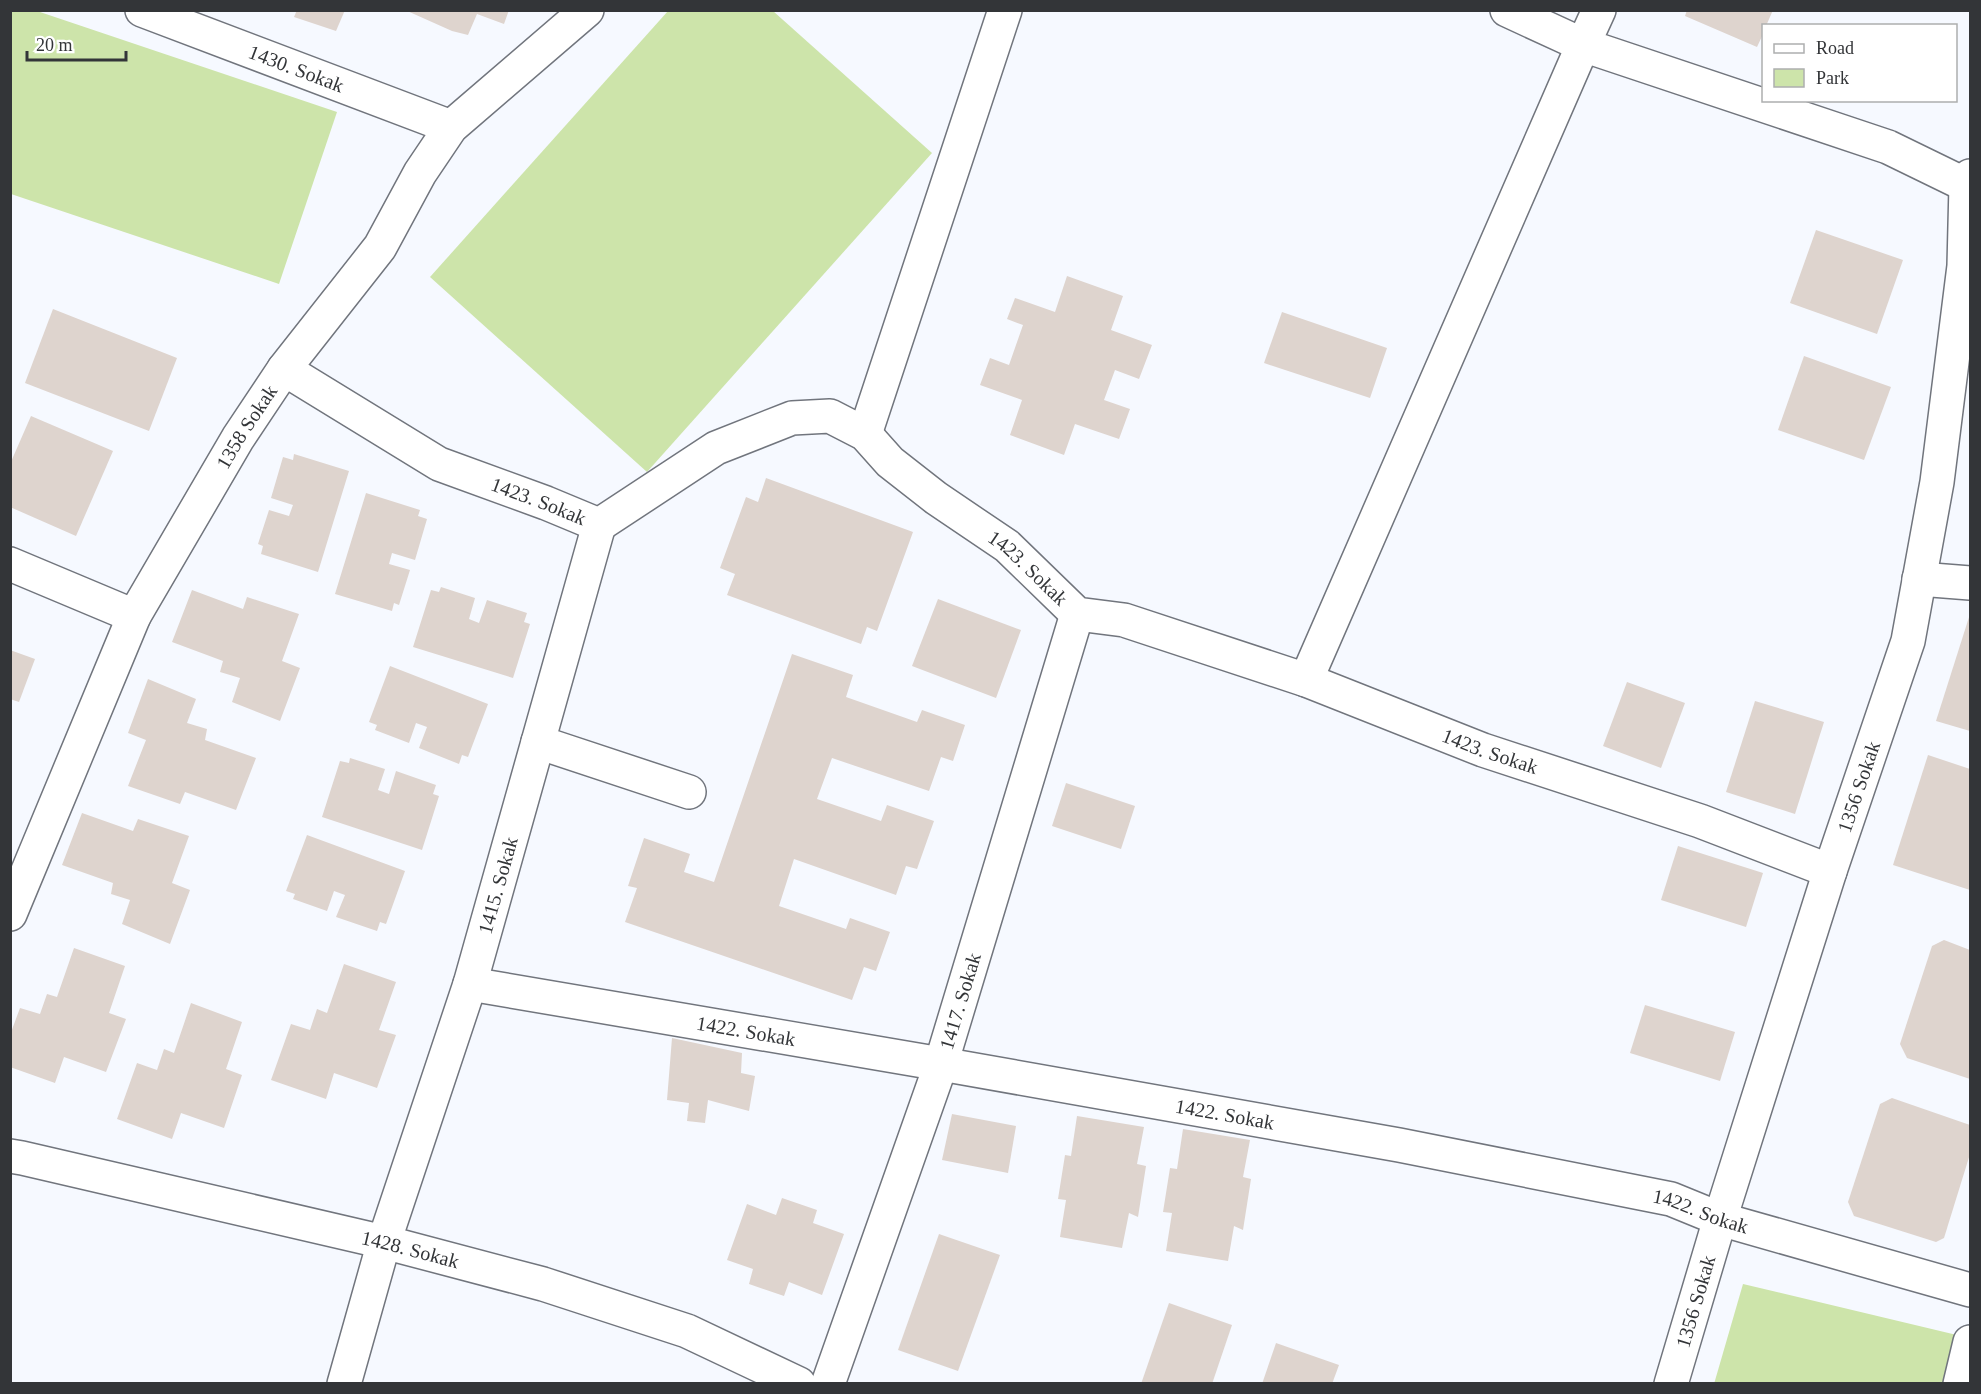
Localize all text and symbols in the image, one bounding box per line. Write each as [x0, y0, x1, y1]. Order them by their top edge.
scale bar [27, 24, 126, 62]
legend [1762, 24, 1957, 102]
text: 20 m [36, 35, 73, 55]
text: Road [1816, 38, 1854, 58]
street label: 1430. Sokak [246, 40, 347, 96]
text: Park [1816, 68, 1849, 88]
street label: 1358 Sokak [212, 381, 281, 472]
street label: 1423. Sokak [488, 473, 589, 529]
street label: 1423. Sokak [984, 526, 1072, 610]
street label: 1423. Sokak [1439, 724, 1541, 778]
street label: 1356 Sokak [1833, 738, 1884, 835]
street label: 1415. Sokak [474, 834, 522, 936]
street label: 1417. Sokak [935, 950, 985, 1052]
street label: 1422. Sokak [695, 1012, 797, 1050]
street label: 1422. Sokak [1174, 1095, 1276, 1134]
street label: 1422. Sokak [1651, 1185, 1751, 1237]
street label: 1428. Sokak [359, 1226, 461, 1272]
street label: 1356 Sokak [1671, 1253, 1720, 1350]

